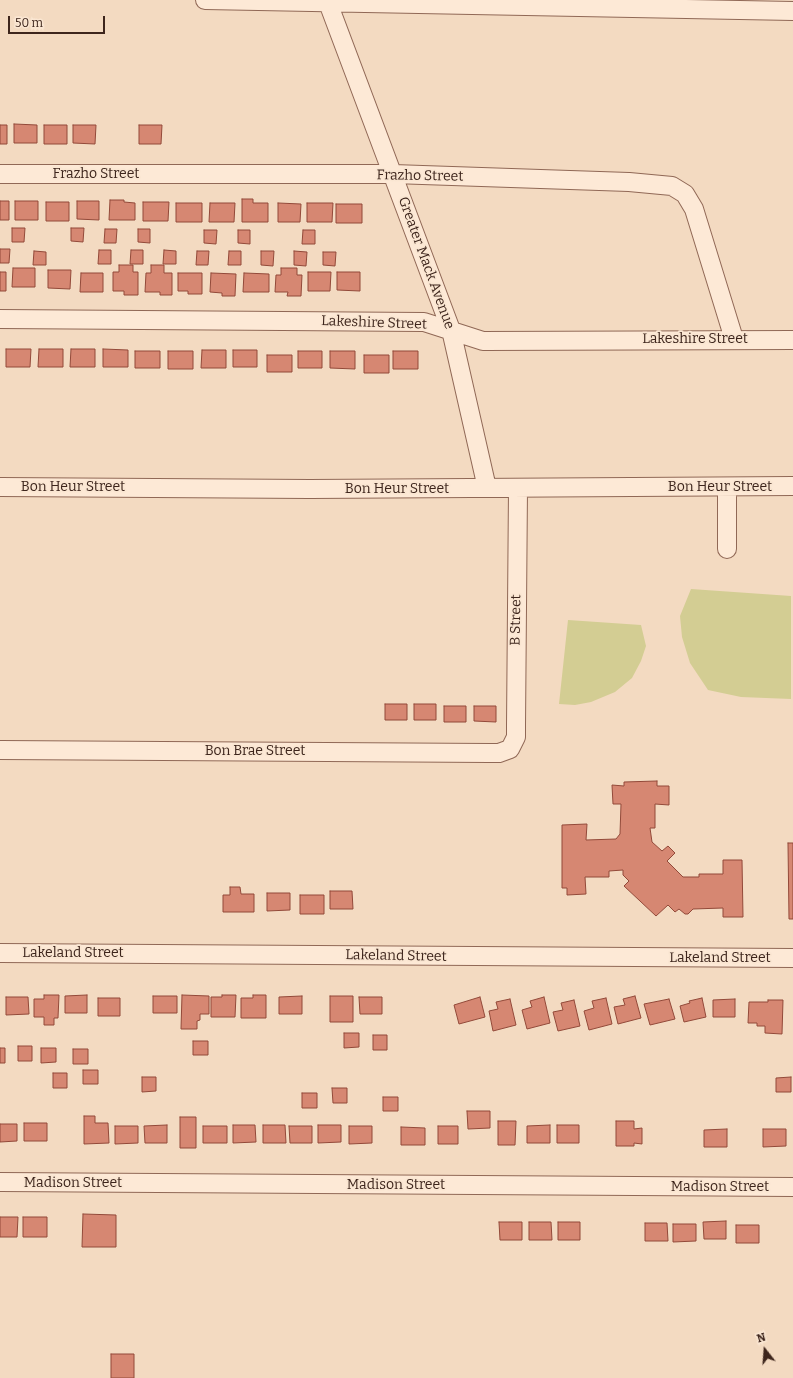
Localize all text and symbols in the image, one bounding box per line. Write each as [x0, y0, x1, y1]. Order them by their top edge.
scale bar [10, 8, 107, 34]
text: 50 m [15, 16, 43, 30]
street label: Frazho Street [53, 166, 139, 182]
street label: Frazho Street [376, 167, 464, 185]
street label: Greater Mack Avenue [394, 194, 458, 332]
street label: Lakeshire Street [321, 313, 427, 333]
street label: Lakeshire Street [642, 331, 748, 347]
street label: Bon Heur Street [21, 479, 125, 495]
street label: Bon Heur Street [668, 479, 772, 495]
street label: Bon Heur Street [345, 481, 449, 497]
street label: B Street [507, 594, 525, 646]
street label: Bon Brae Street [205, 743, 305, 759]
street label: Lakeland Street [22, 945, 124, 961]
street label: Lakeland Street [345, 947, 447, 965]
street label: Lakeland Street [669, 950, 771, 966]
street label: Madison Street [24, 1175, 122, 1191]
street label: Madison Street [347, 1177, 445, 1193]
street label: Madison Street [671, 1179, 769, 1195]
north arrow [745, 1330, 785, 1370]
text: N [755, 1331, 767, 1346]

